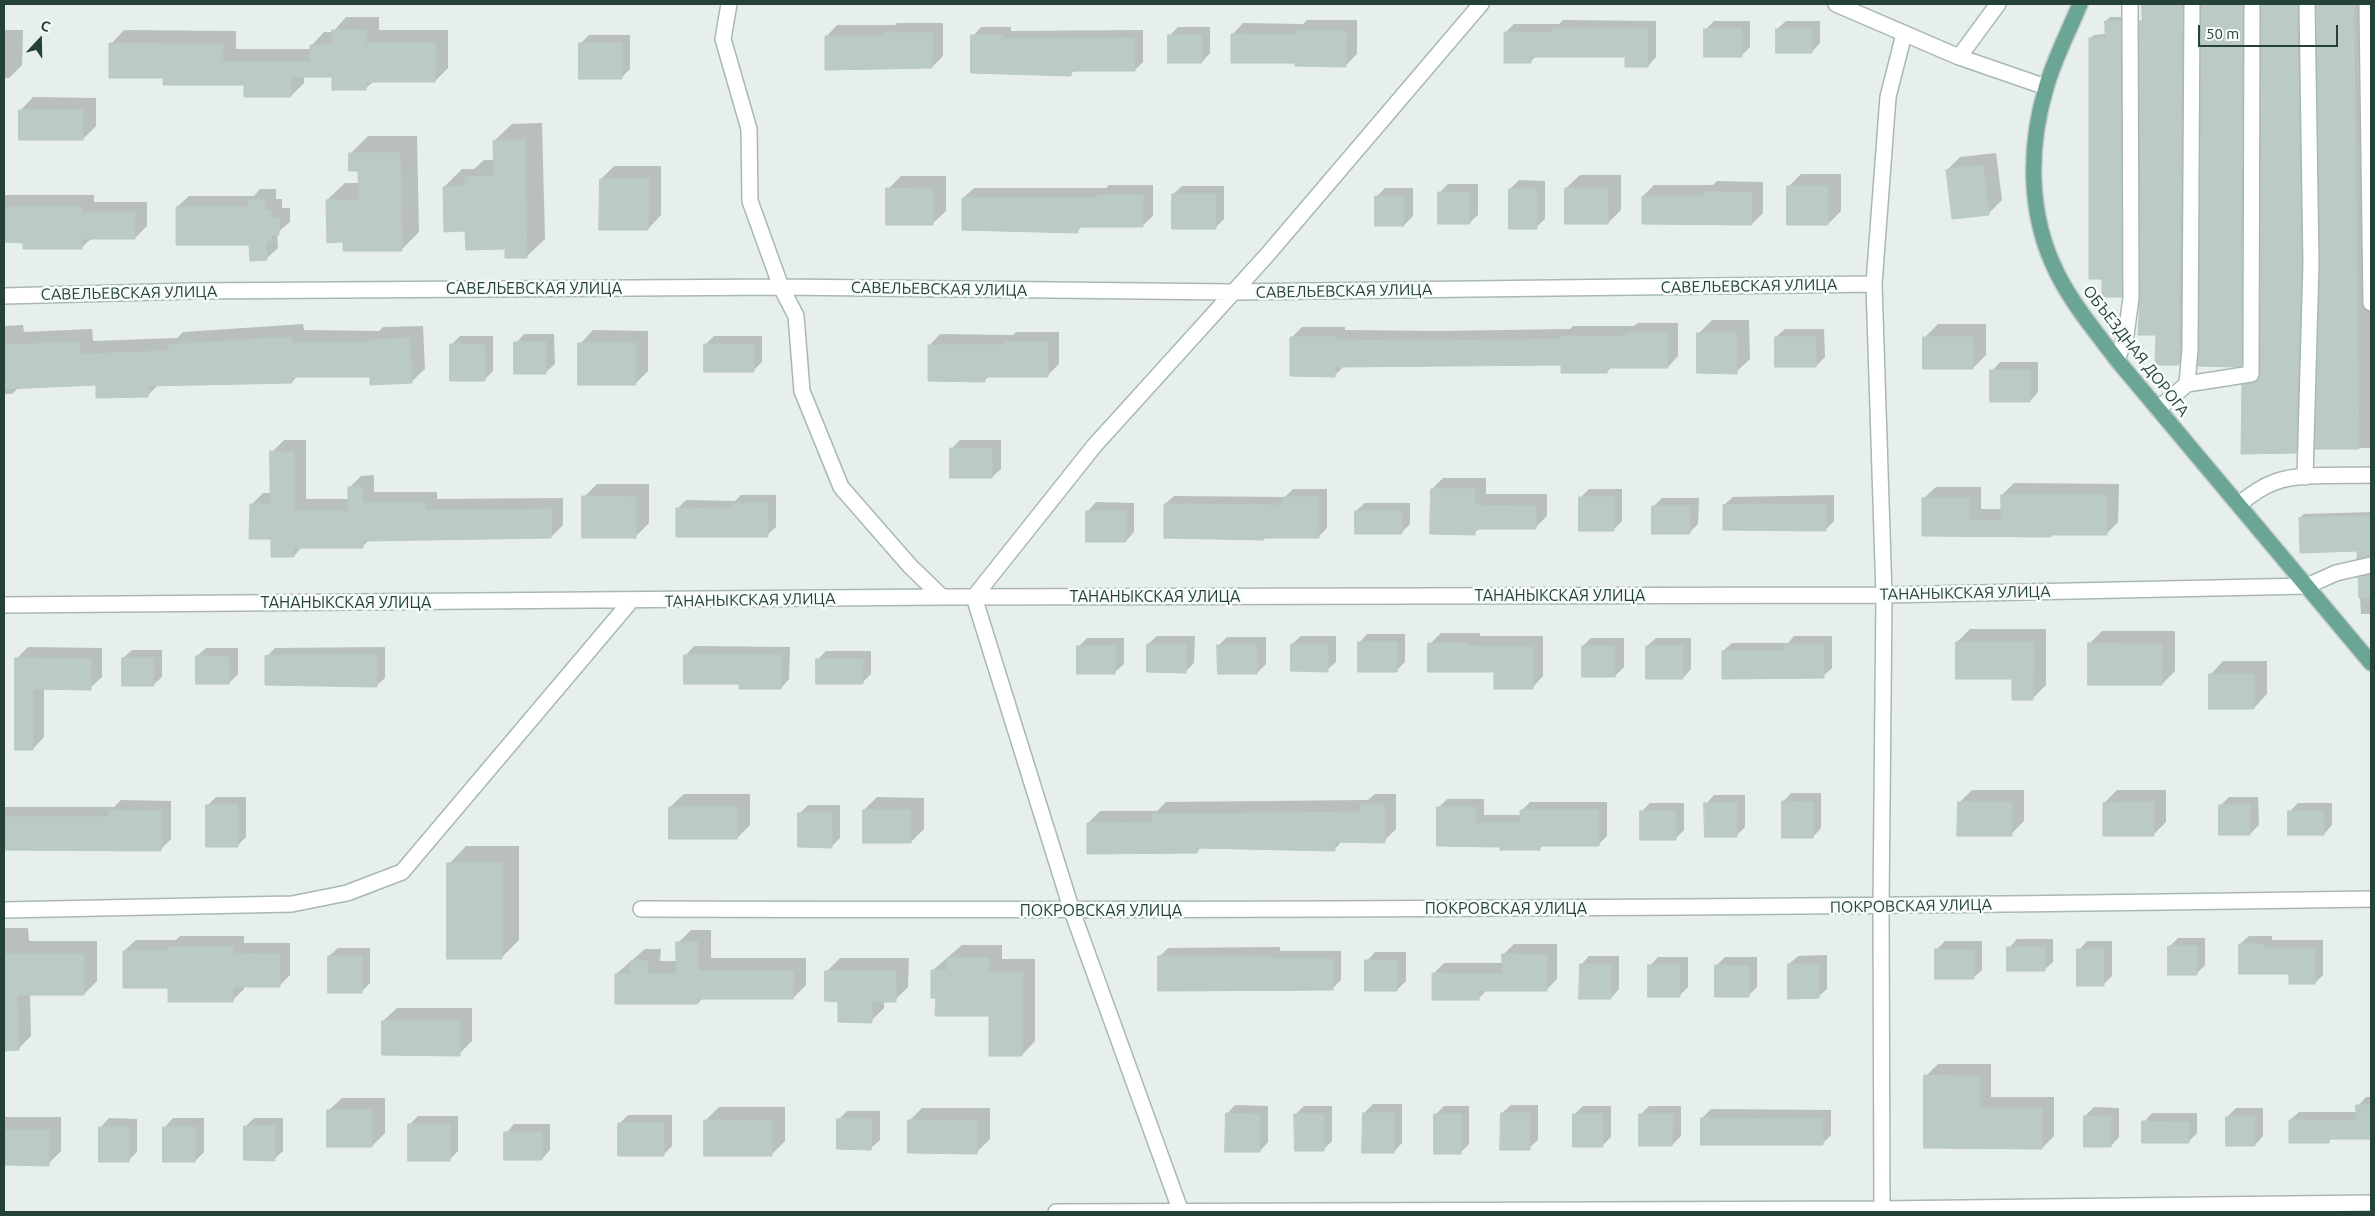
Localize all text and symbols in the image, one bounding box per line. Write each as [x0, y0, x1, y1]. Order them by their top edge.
north arrow [15, 15, 65, 65]
scale bar [2200, 15, 2340, 47]
text: С [38, 17, 52, 35]
text: 50 m [2206, 25, 2239, 42]
street label: САВЕЛЬЕВСКАЯ УЛИЦА [1661, 275, 1837, 297]
street label: САВЕЛЬЕВСКАЯ УЛИЦА [851, 278, 1027, 300]
street label: САВЕЛЬЕВСКАЯ УЛИЦА [446, 279, 622, 299]
street label: САВЕЛЬЕВСКАЯ УЛИЦА [1256, 280, 1432, 302]
street label: САВЕЛЬЕВСКАЯ УЛИЦА [41, 282, 217, 304]
street label: ОБЪЕЗДНАЯ ДОРОГА [2079, 282, 2193, 420]
street label: ТАНАНЫКСКАЯ УЛИЦА [1879, 582, 2051, 604]
street label: ТАНАНЫКСКАЯ УЛИЦА [1475, 586, 1645, 606]
street label: ТАНАНЫКСКАЯ УЛИЦА [1070, 587, 1240, 607]
street label: ТАНАНЫКСКАЯ УЛИЦА [664, 589, 836, 611]
street label: ТАНАНЫКСКАЯ УЛИЦА [261, 593, 431, 613]
street label: ПОКРОВСКАЯ УЛИЦА [1830, 895, 1992, 917]
street label: ПОКРОВСКАЯ УЛИЦА [1425, 899, 1587, 919]
street label: ПОКРОВСКАЯ УЛИЦА [1020, 901, 1182, 921]

